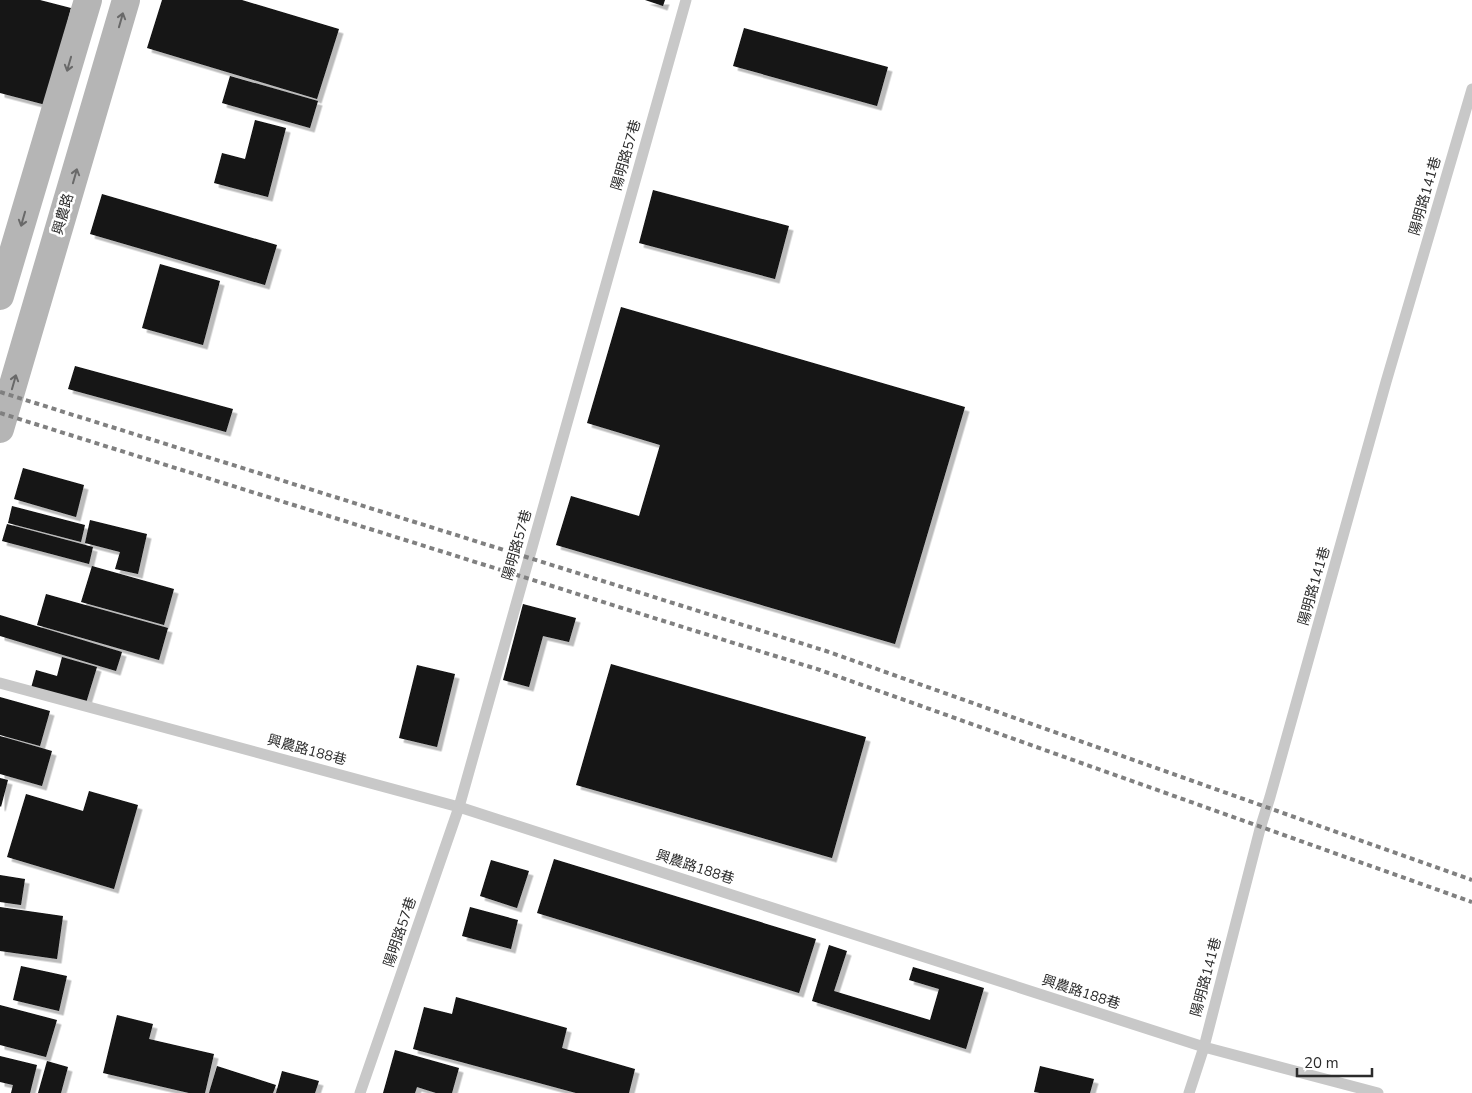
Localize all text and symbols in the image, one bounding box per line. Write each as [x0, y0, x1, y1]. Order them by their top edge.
one-way arrow [116, 12, 126, 28]
one-way arrow [63, 55, 73, 71]
street label: 陽明路57巷 [607, 117, 645, 193]
street label: 陽明路141巷 [1405, 154, 1445, 238]
one-way arrow [70, 168, 80, 184]
street label: 興農路 [48, 191, 78, 237]
one-way arrow [17, 211, 27, 227]
one-way arrow [9, 374, 19, 390]
street label: 陽明路57巷 [498, 507, 536, 583]
street label: 陽明路141巷 [1294, 544, 1334, 628]
street label: 興農路188巷 [265, 730, 349, 770]
street label: 興農路188巷 [653, 845, 737, 889]
street label: 陽明路57巷 [379, 894, 421, 970]
street label: 陽明路141巷 [1186, 935, 1226, 1019]
street label: 興農路188巷 [1039, 970, 1123, 1014]
scale bar [1297, 1046, 1372, 1078]
text: 20 m [1304, 1053, 1339, 1073]

